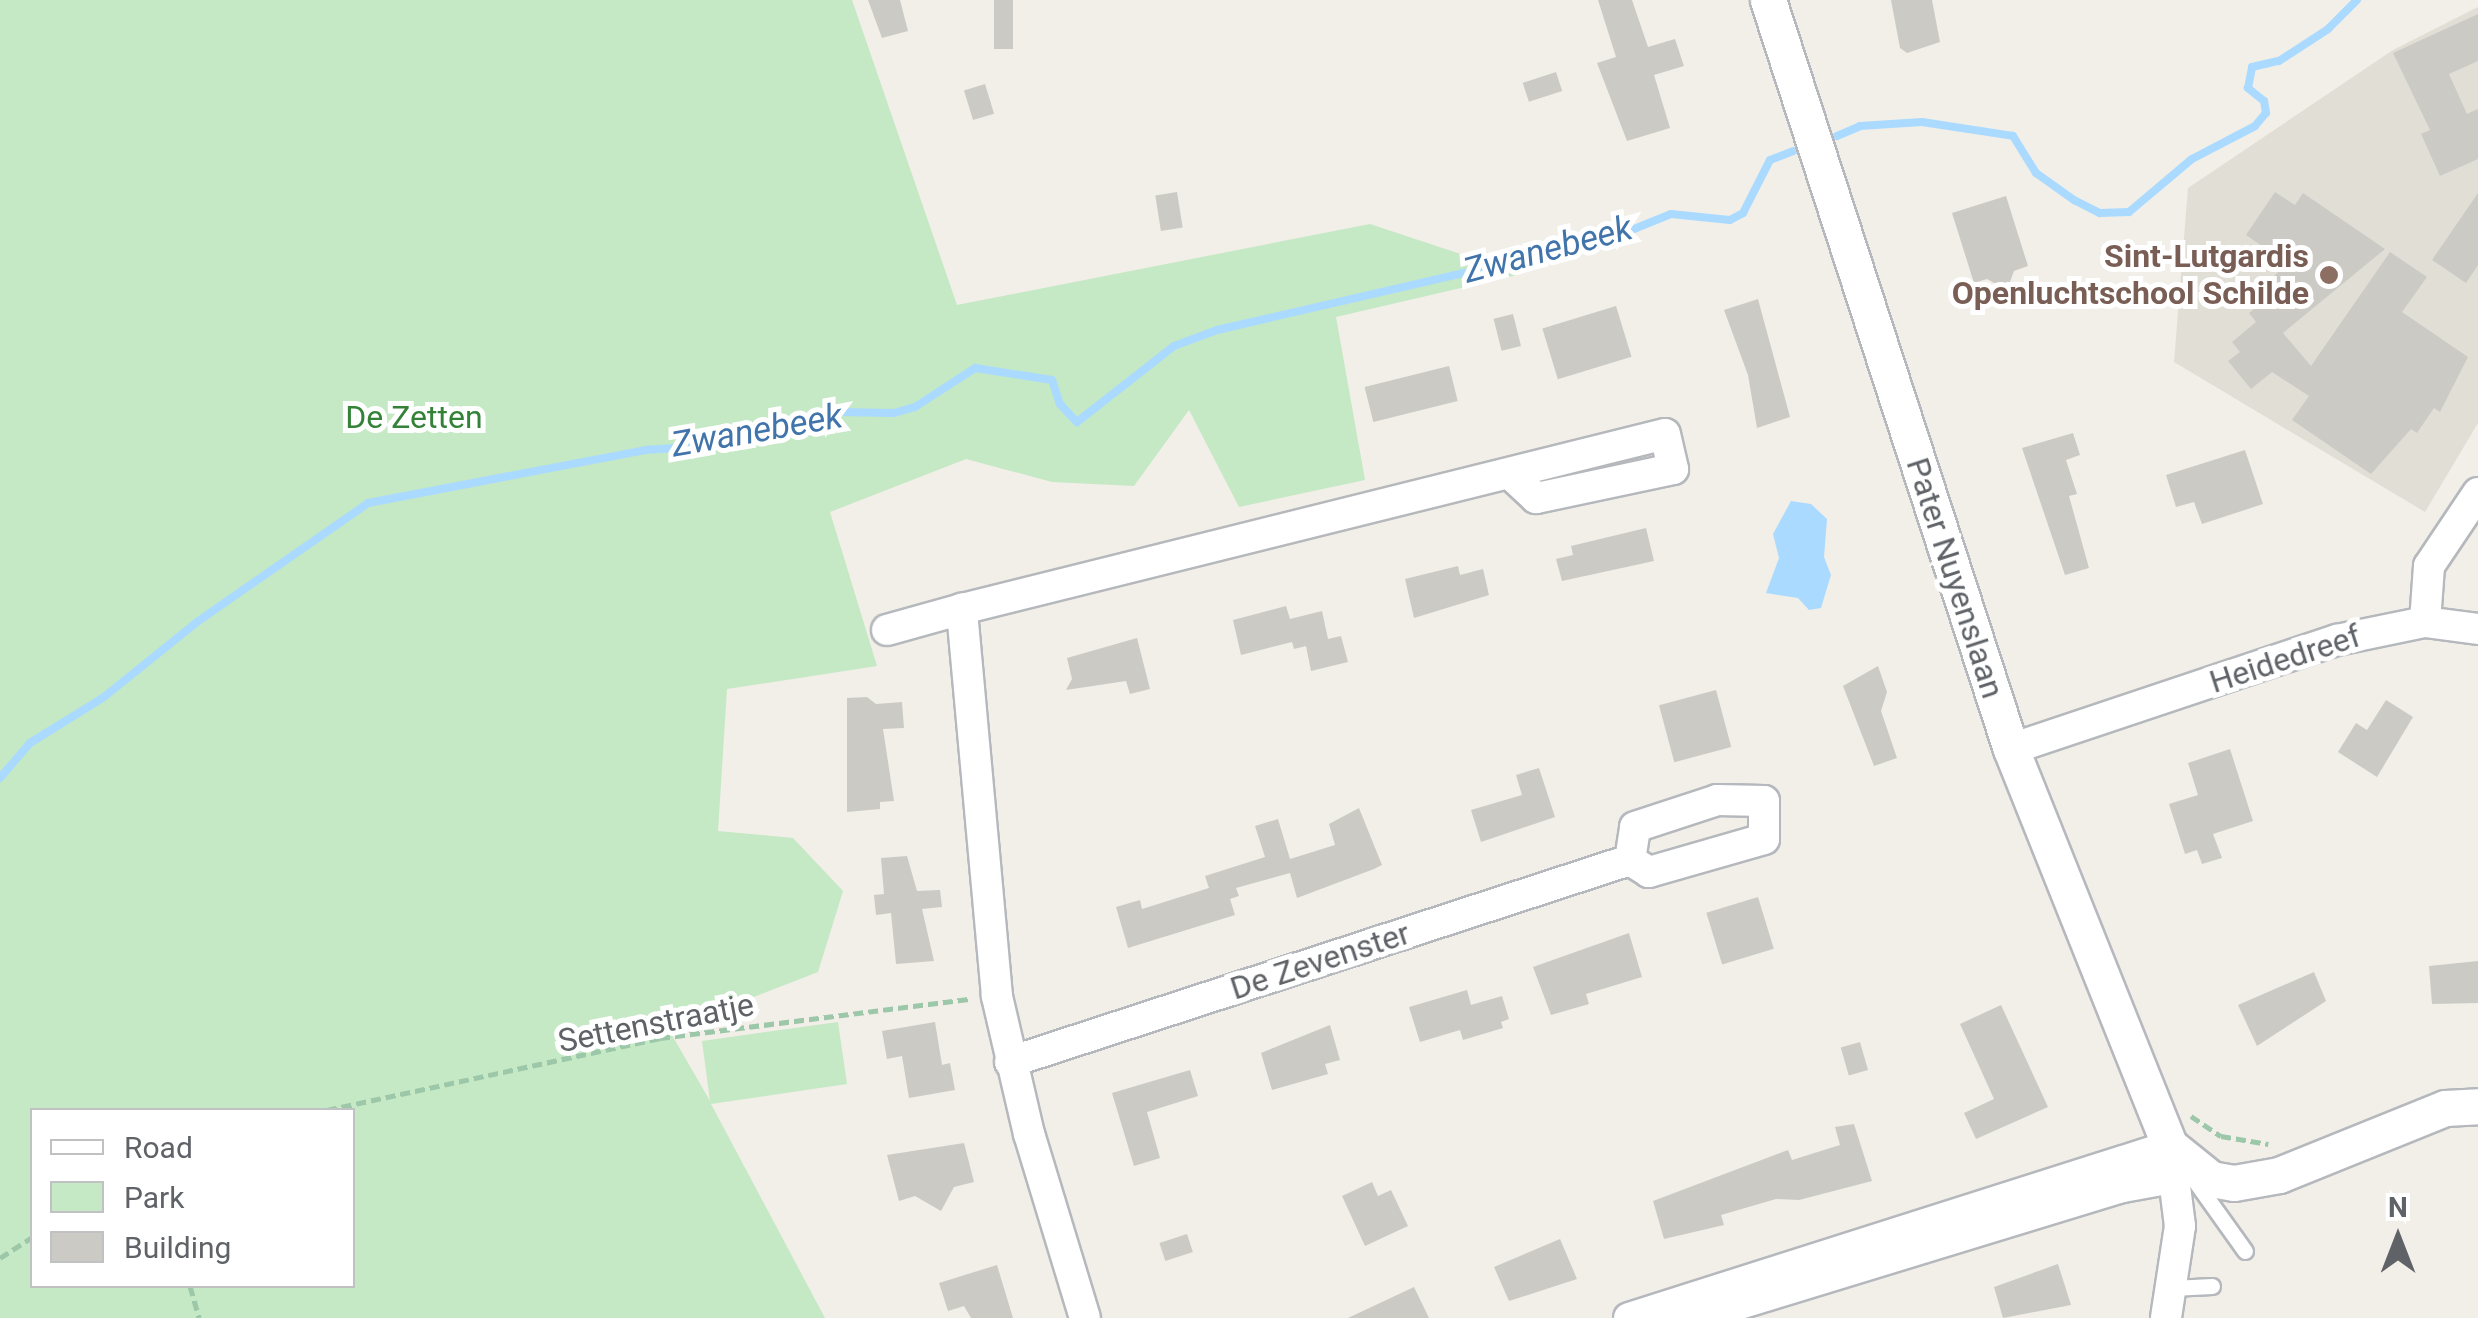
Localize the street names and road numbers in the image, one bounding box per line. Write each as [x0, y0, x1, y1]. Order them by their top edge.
street label: Pater Nuyenslaan [1898, 453, 2012, 703]
street label: Heidedreef [2205, 617, 2365, 701]
street label: De Zevenster [1225, 914, 1415, 1008]
street label: Settenstraatje [555, 985, 757, 1061]

